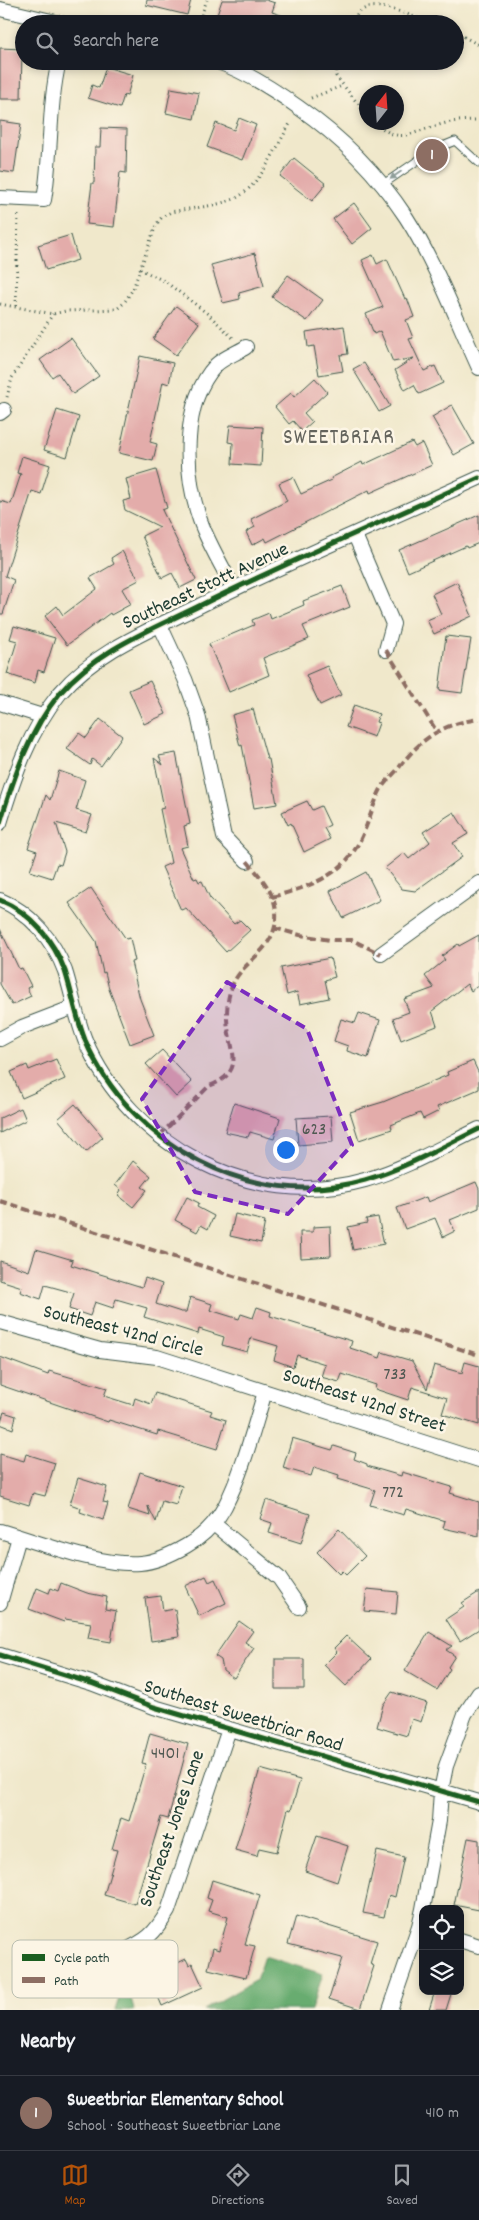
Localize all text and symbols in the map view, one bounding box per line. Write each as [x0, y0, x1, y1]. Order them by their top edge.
search box [15, 15, 464, 70]
icon: search [33, 29, 61, 57]
text: Search here [73, 29, 159, 56]
north arrow [359, 85, 404, 130]
pin: 1 [416, 136, 448, 174]
one-way arrow [390, 170, 403, 180]
district label: SWEETBRIAR [283, 423, 395, 454]
street label: Southeast Stott Avenue [118, 536, 294, 638]
house number: 623 [302, 1118, 326, 1143]
your location [273, 1137, 299, 1163]
street label: Southeast 42nd Circle [40, 1299, 206, 1365]
street label: Southeast 42nd Street [279, 1362, 449, 1442]
house number: 733 [384, 1363, 406, 1388]
house number: 772 [382, 1481, 404, 1506]
street label: Southeast Sweetbriar Road [140, 1673, 346, 1761]
house number: 4401 [151, 1742, 179, 1767]
street label: Southeast Jones Lane [133, 1747, 213, 1911]
map controls [419, 1905, 464, 1995]
button: locate [419, 1905, 464, 1950]
legend [12, 1940, 178, 1998]
text: Cycle path [54, 1949, 110, 1969]
button: layers [419, 1950, 464, 1995]
text: Path [54, 1972, 79, 1992]
text: Nearby [20, 2028, 75, 2058]
text: Sweetbriar Elementary School [67, 2088, 283, 2115]
text: 1 [34, 2102, 38, 2125]
text: 410 m [425, 2102, 459, 2125]
text: School · Southeast Sweetbriar Lane [67, 2115, 281, 2138]
tab: Map [61, 2161, 89, 2211]
tab: Directions [211, 2161, 264, 2211]
tab: Saved [387, 2161, 418, 2211]

